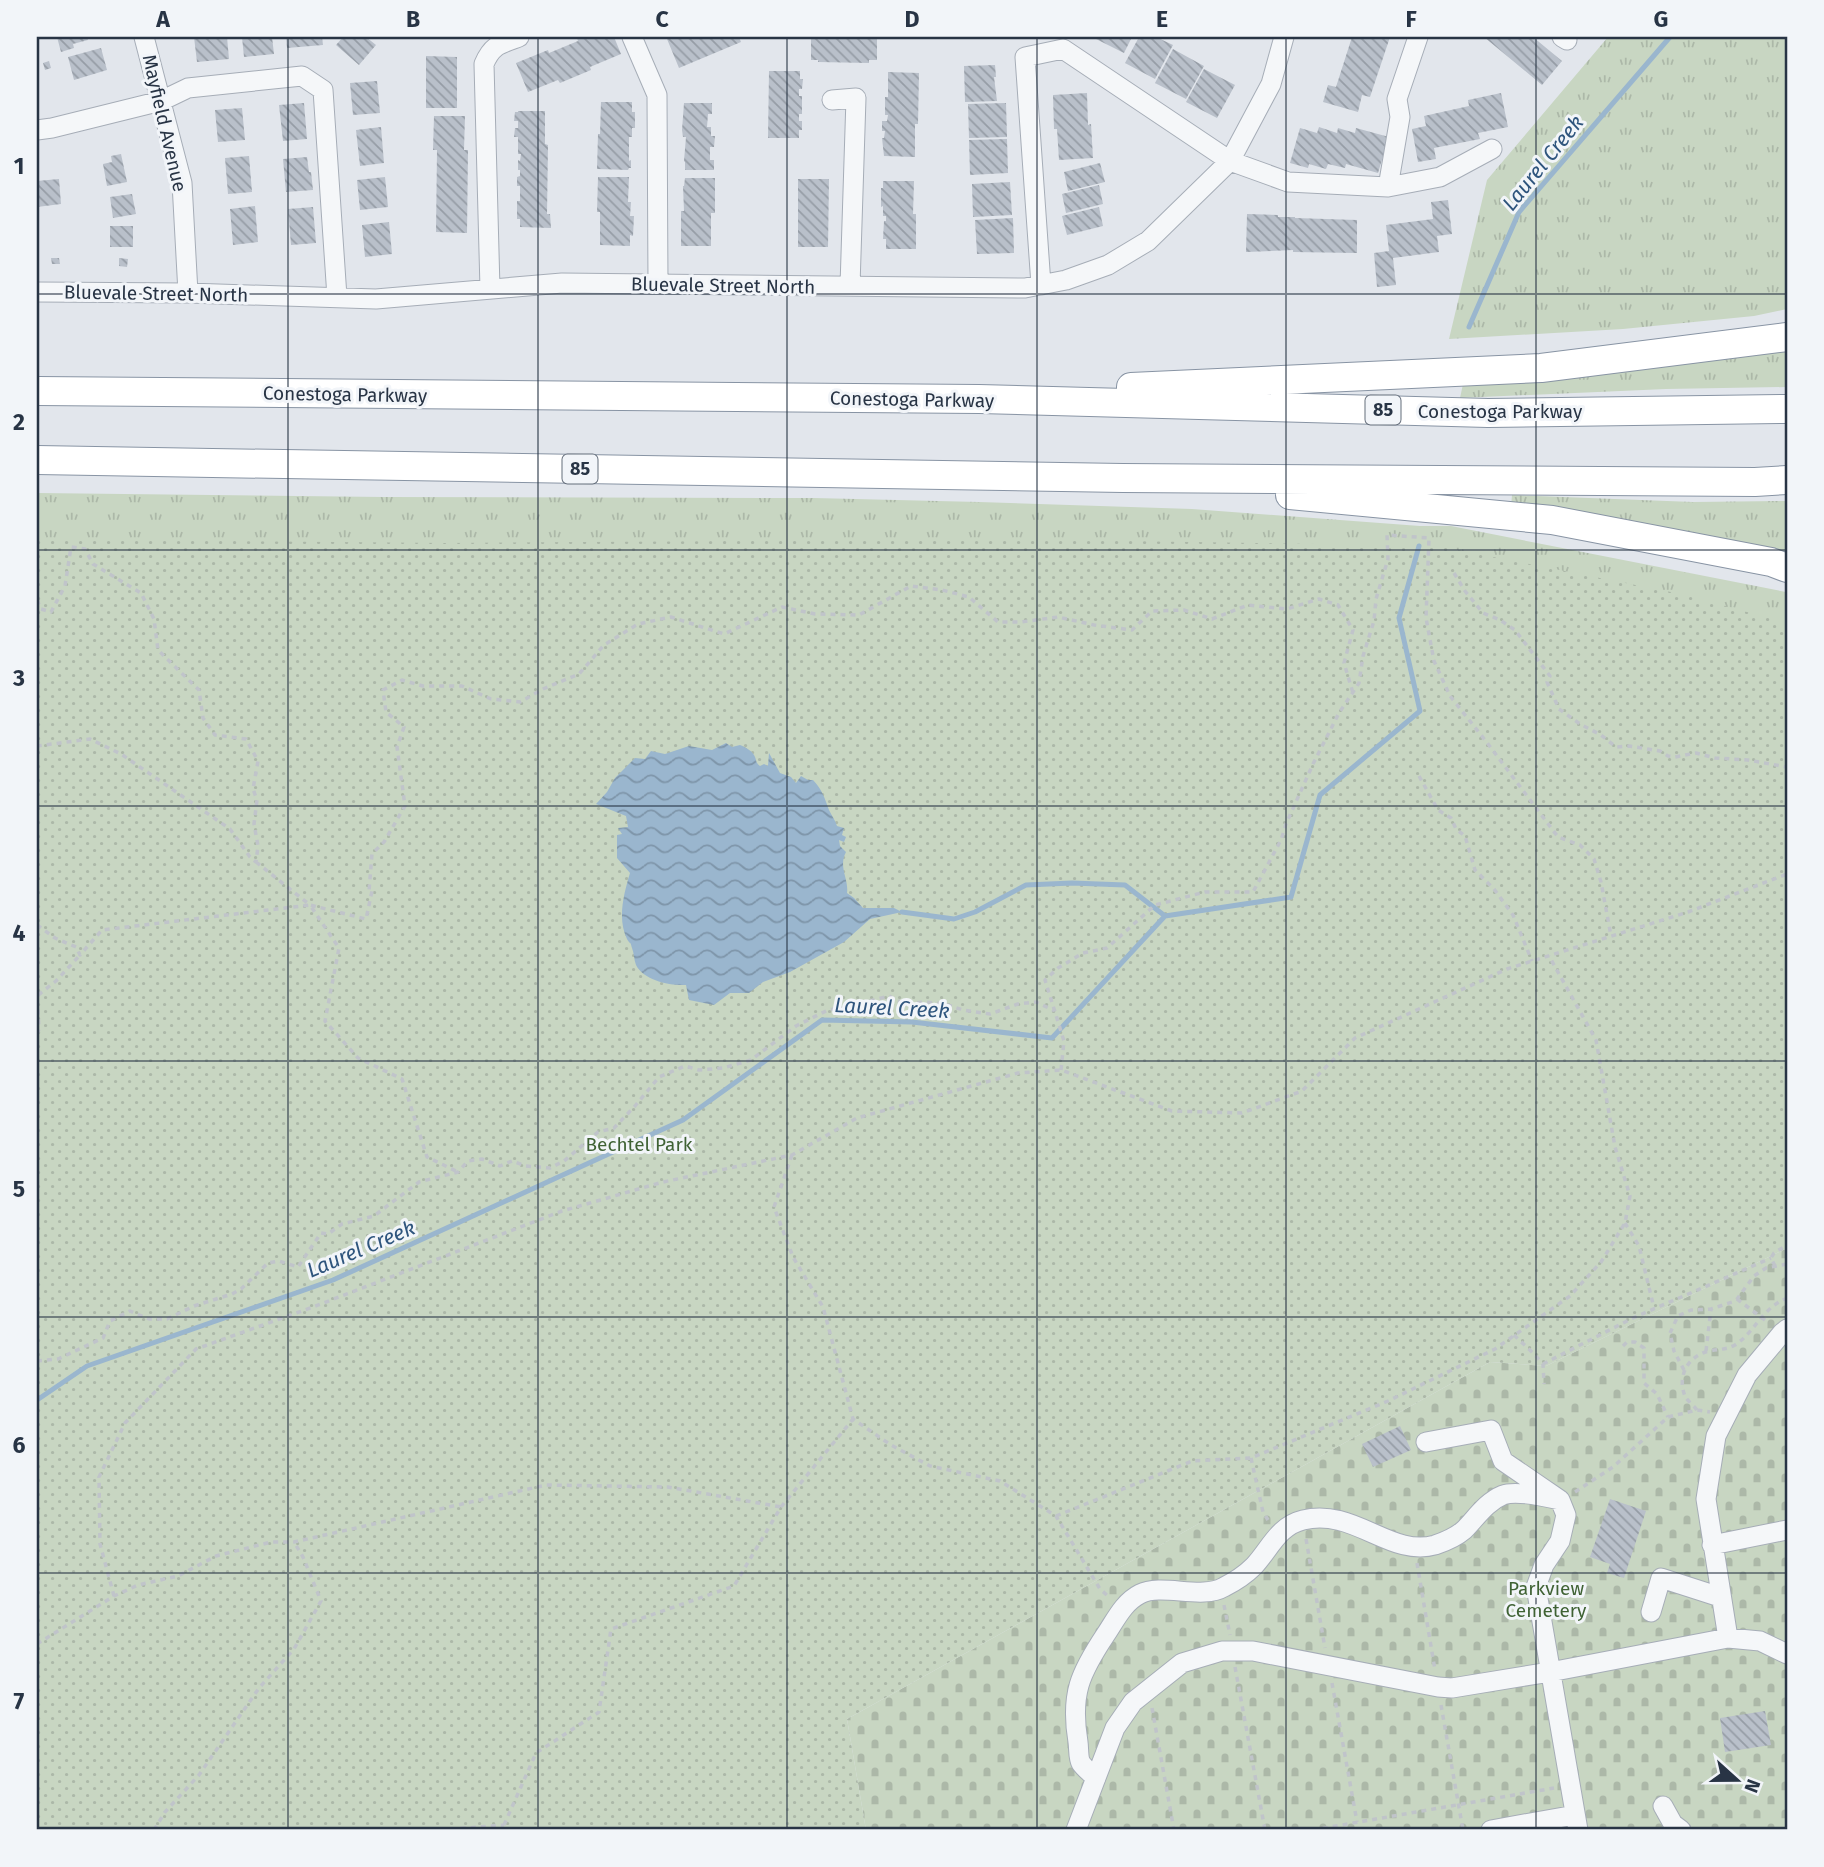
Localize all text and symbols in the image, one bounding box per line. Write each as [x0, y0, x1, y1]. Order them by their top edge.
text: A [155, 5, 170, 33]
text: B [406, 5, 420, 33]
text: C [655, 5, 669, 33]
text: D [905, 5, 920, 33]
text: E [1156, 5, 1168, 33]
text: F [1405, 5, 1417, 33]
text: G [1654, 5, 1668, 33]
street label: Mayfield Avenue [138, 52, 192, 194]
water label: Laurel Creek [1497, 110, 1589, 216]
text: 1 [14, 152, 24, 180]
street label: Bluevale Street North [631, 272, 815, 299]
street label: Bluevale Street North [64, 280, 248, 307]
street label: Conestoga Parkway [263, 382, 428, 407]
street label: Conestoga Parkway [830, 387, 995, 412]
road number: 85 [1366, 396, 1400, 424]
street label: Conestoga Parkway [1418, 400, 1583, 423]
text: 2 [13, 408, 25, 436]
road number: 85 [562, 454, 598, 484]
text: 3 [12, 664, 25, 692]
text: 4 [13, 919, 26, 947]
water label: Laurel Creek [834, 992, 950, 1024]
park label: Bechtel Park [585, 1133, 693, 1156]
text: 5 [13, 1175, 25, 1203]
water label: Laurel Creek [303, 1214, 419, 1284]
text: 6 [13, 1431, 26, 1459]
park label: Parkview Cemetery [1506, 1577, 1587, 1622]
text: 7 [14, 1687, 25, 1715]
north arrow [1702, 1744, 1772, 1814]
text: N [1739, 1776, 1765, 1796]

